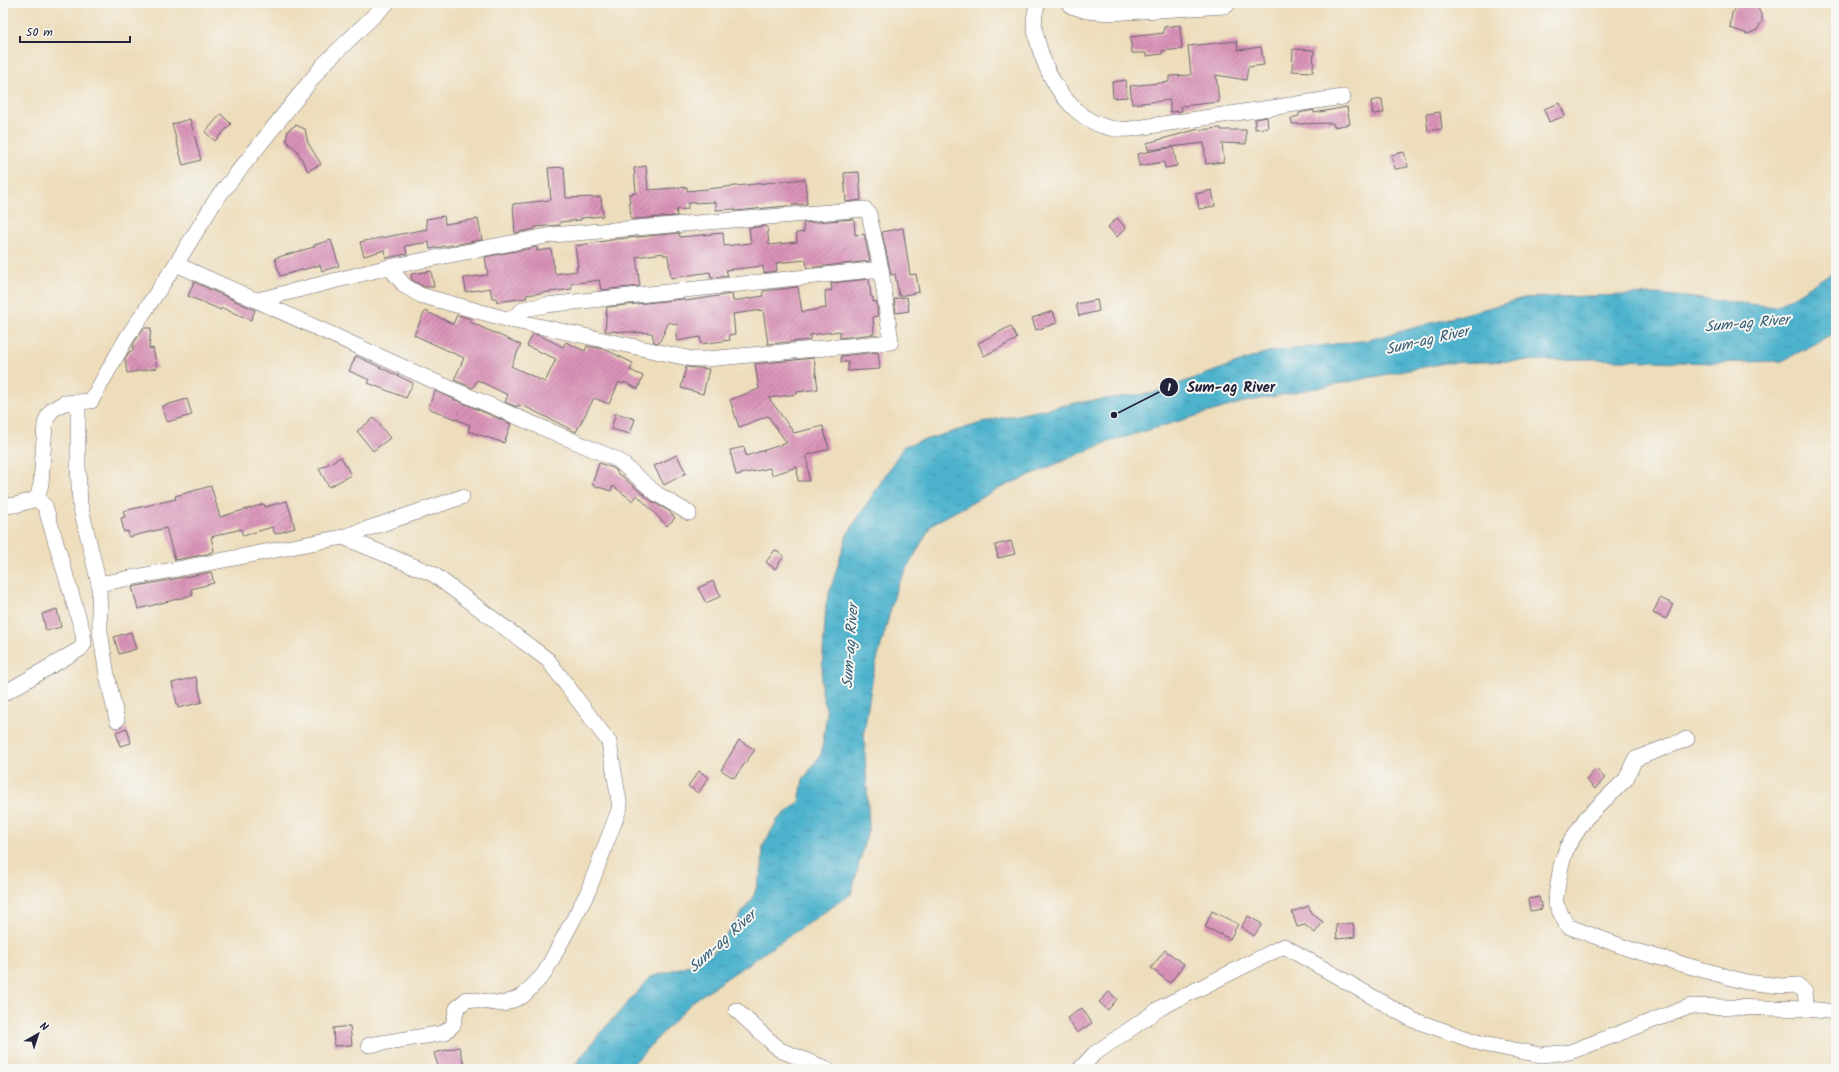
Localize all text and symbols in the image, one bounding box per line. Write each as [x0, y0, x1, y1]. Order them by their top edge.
scale bar [20, 18, 130, 44]
text: 50 m [26, 23, 53, 42]
water label: Sum-ag River [1704, 308, 1793, 340]
water label: Sum-ag River [1383, 319, 1474, 362]
callout: Sum-ag River [1159, 374, 1283, 401]
text: Sum-ag River [1187, 376, 1276, 400]
text: 1 [1167, 378, 1171, 397]
water label: Sum-ag River [836, 600, 866, 689]
water label: Sum-ag River [683, 903, 764, 979]
north arrow [18, 1014, 58, 1054]
text: N [35, 1018, 52, 1036]

